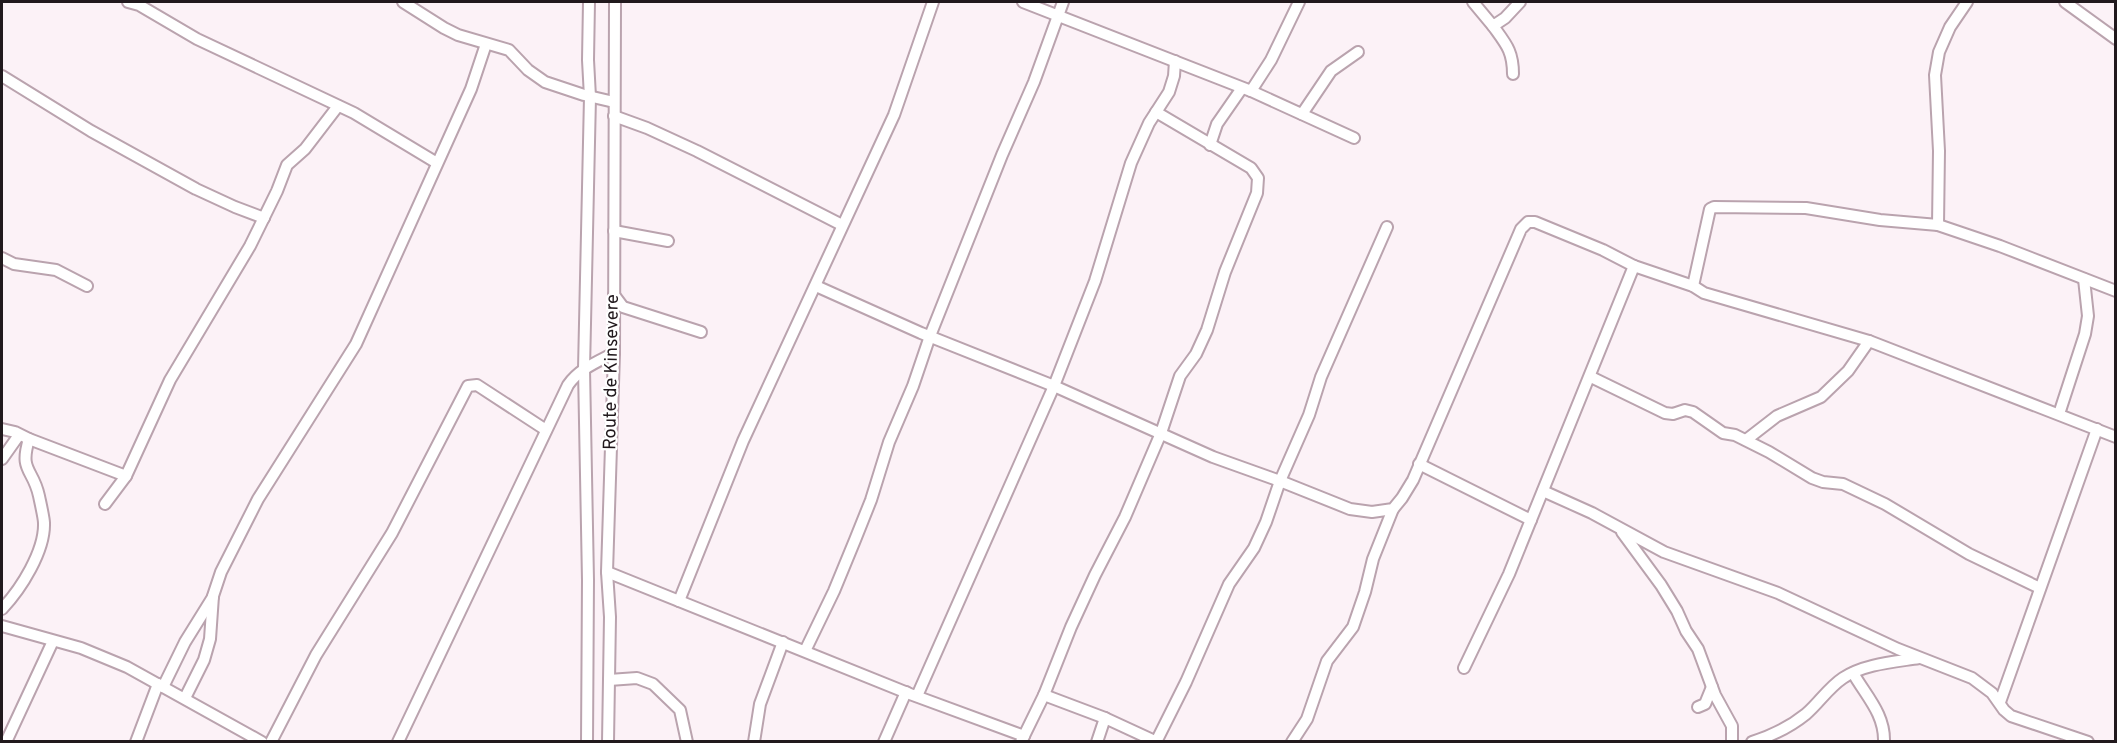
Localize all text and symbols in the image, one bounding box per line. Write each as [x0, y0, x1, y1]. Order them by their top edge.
street label: Route de Kinsevere [599, 294, 625, 450]

